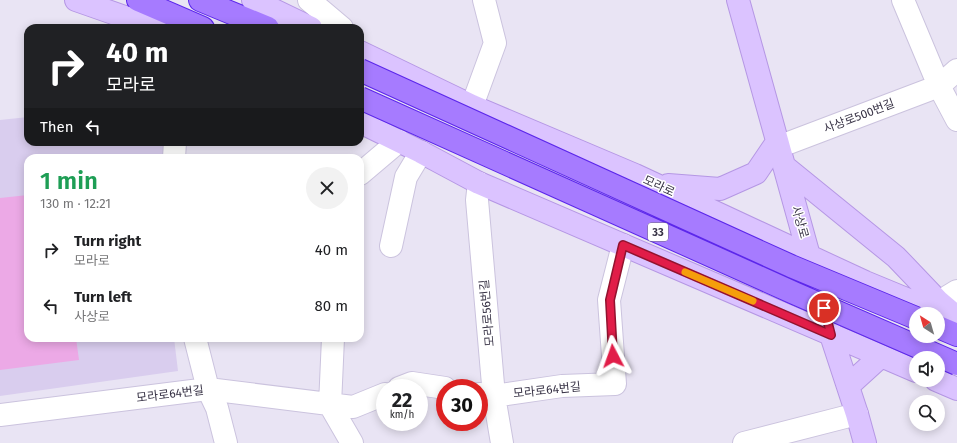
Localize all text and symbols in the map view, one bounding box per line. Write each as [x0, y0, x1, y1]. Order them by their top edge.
text: 40 m [106, 36, 169, 69]
icon: right [40, 40, 92, 92]
text: 모라로 [106, 74, 156, 96]
street label: 사상로500번길 [822, 96, 896, 136]
icon: left [82, 116, 104, 138]
text: Then [40, 118, 74, 136]
text: 1 min [40, 167, 98, 195]
button: close [306, 167, 348, 209]
street label: 모라로 [641, 173, 677, 199]
text: 130 m · 12:21 [40, 196, 111, 211]
street label: 사상로 [789, 204, 811, 240]
road number: 33 [648, 223, 668, 241]
text: Turn right [74, 232, 141, 250]
icon: right [40, 239, 62, 261]
text: 40 m [315, 241, 348, 259]
text: 모라로 [74, 253, 110, 268]
street label: 모라로56번길 [477, 279, 497, 347]
text: Turn left [74, 288, 132, 306]
pin [807, 291, 841, 325]
icon: left [40, 295, 62, 317]
text: 80 m [315, 297, 348, 315]
icon: arrive [813, 297, 835, 319]
north arrow [909, 307, 945, 343]
map controls [909, 307, 945, 431]
text: 사상로 [74, 309, 110, 324]
position arrow [592, 335, 634, 377]
button: sound [909, 351, 945, 387]
speed limit sign: 30 [436, 379, 488, 431]
street label: 모라로64번길 [512, 379, 582, 401]
street label: 모라로64번길 [135, 383, 205, 405]
text: 22 [392, 388, 412, 412]
button: search [909, 395, 945, 431]
text: km/h [390, 409, 414, 421]

